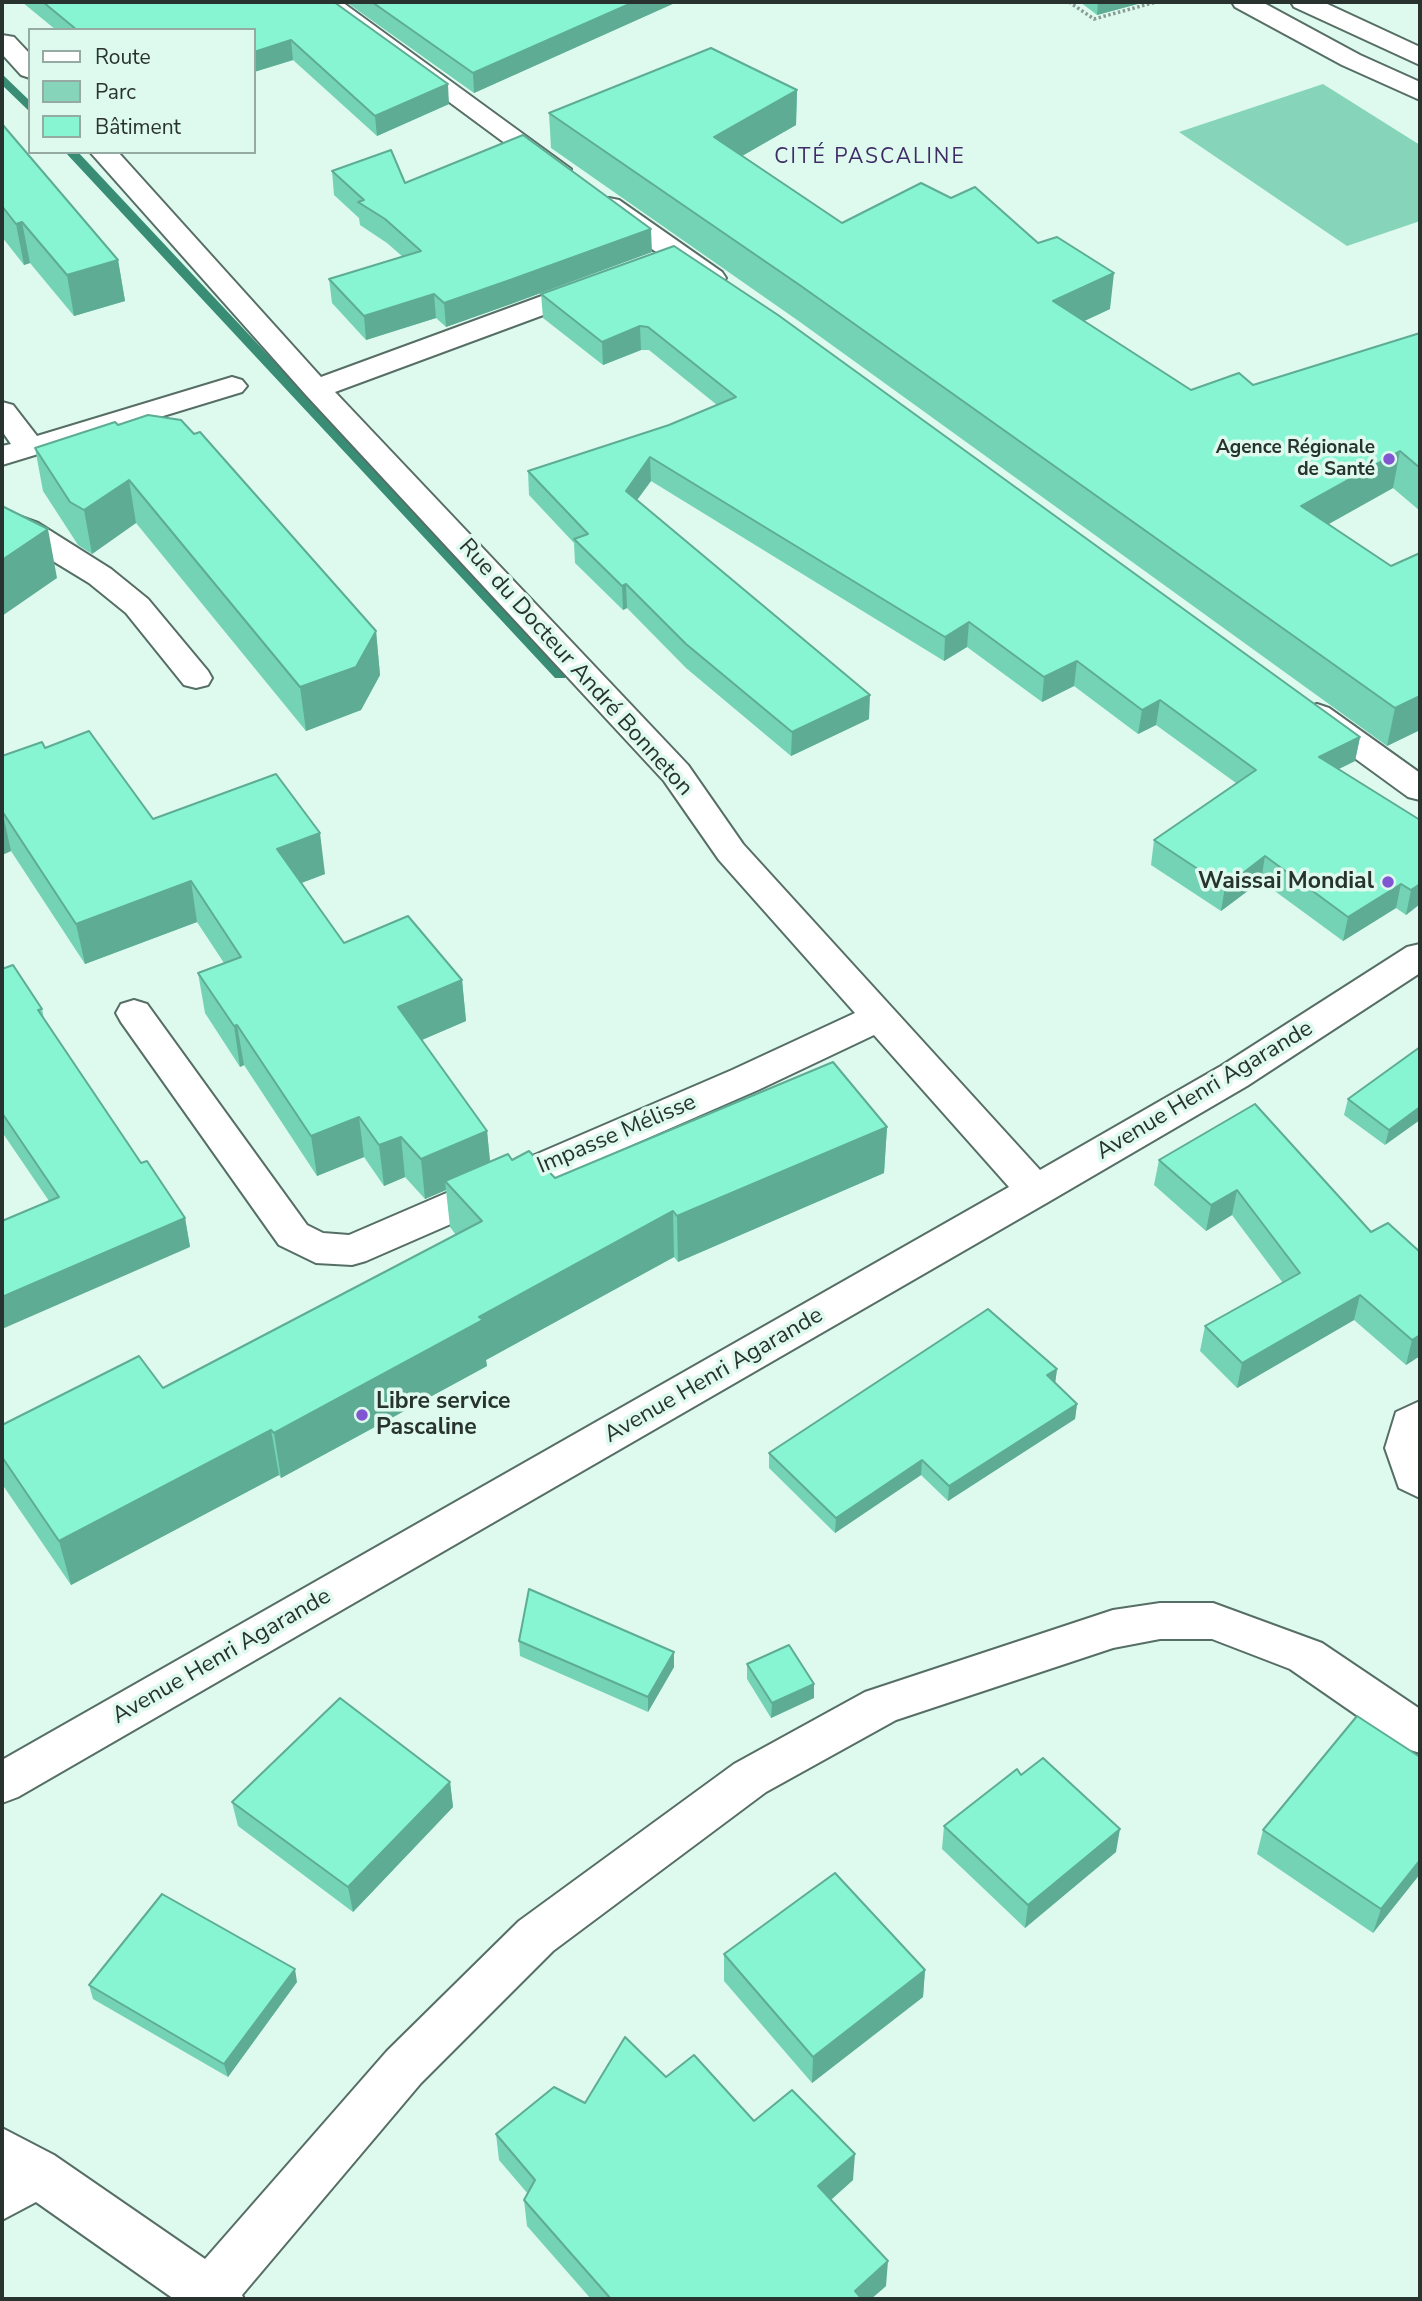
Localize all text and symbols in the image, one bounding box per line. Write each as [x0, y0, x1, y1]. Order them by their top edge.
legend [28, 28, 256, 154]
text: Route [95, 43, 151, 71]
text: Parc [95, 78, 136, 106]
text: Bâtiment [95, 113, 181, 141]
district label: CITÉ PASCALINE [776, 145, 964, 171]
place label: Agence Régionale de Santé [1216, 437, 1375, 481]
marker: Agence Régionale de Santé [1381, 451, 1397, 467]
street label: Rue du Docteur André Bonneton [452, 534, 698, 802]
place label: Waissai Mondial [1198, 868, 1374, 896]
marker: Waissai Mondial [1380, 874, 1396, 890]
street label: Avenue Henri Agarande [1092, 1015, 1318, 1167]
street label: Impasse Mélisse [533, 1089, 701, 1181]
street label: Avenue Henri Agarande [600, 1302, 828, 1450]
place label: Libre service Pascaline [376, 1388, 511, 1442]
marker: Libre service Pascaline [354, 1407, 370, 1423]
street label: Avenue Henri Agarande [108, 1583, 336, 1731]

